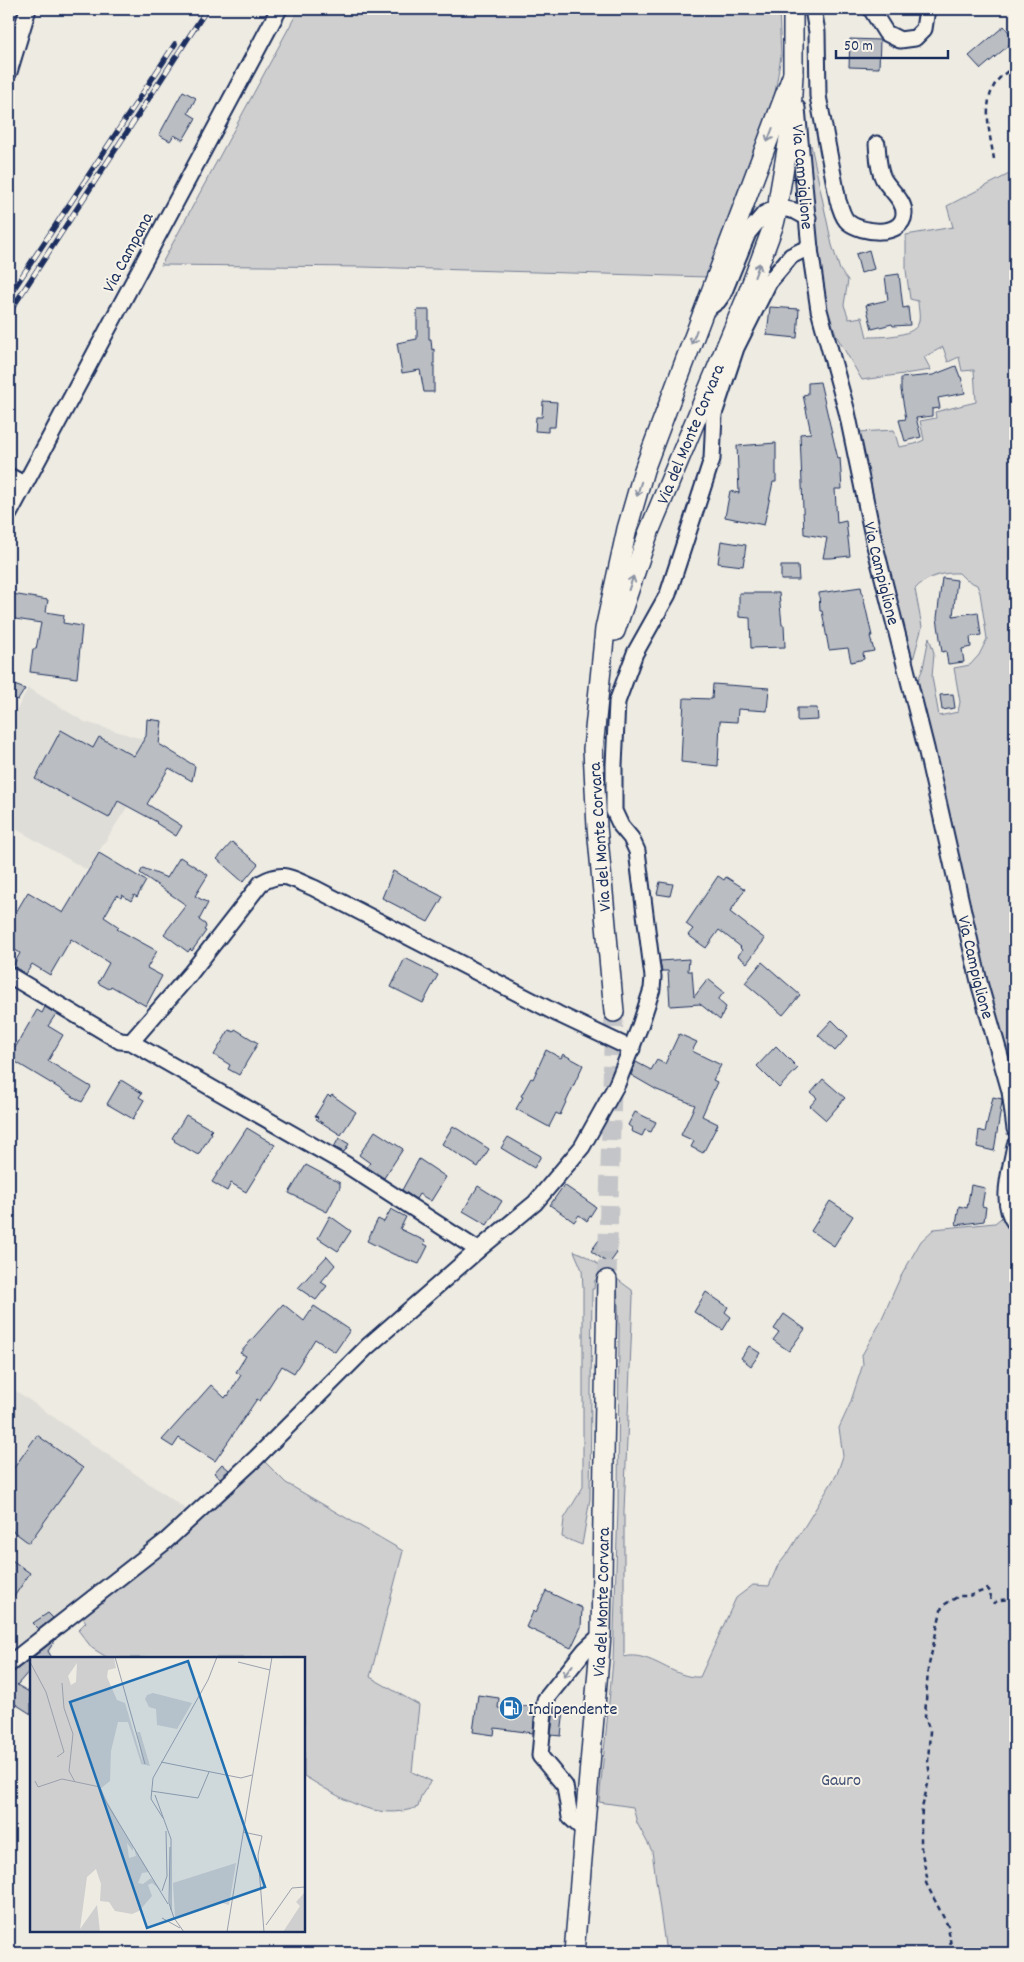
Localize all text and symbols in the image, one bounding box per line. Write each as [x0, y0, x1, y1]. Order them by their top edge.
scale bar [836, 28, 949, 60]
text: 50 m [844, 36, 873, 58]
street label: Via Campiglione [784, 123, 818, 231]
one-way arrow [765, 127, 774, 143]
street label: Via Campana [98, 208, 161, 298]
one-way arrow [753, 263, 762, 278]
one-way arrow [689, 328, 698, 344]
street label: Via del Monte Corvara [652, 360, 733, 509]
one-way arrow [633, 481, 643, 497]
street label: Via Campiglione [855, 520, 905, 628]
one-way arrow [627, 576, 636, 592]
street label: Via del Monte Corvara [584, 761, 619, 912]
street label: Via Campiglione [949, 913, 999, 1022]
street label: Via del Monte Corvara [587, 1527, 618, 1678]
inset map [30, 1657, 305, 1932]
one-way arrow [563, 1664, 573, 1678]
fuel station icon: Indipendente [498, 1695, 524, 1721]
place label: Indipendente [528, 1698, 617, 1723]
park label: Gauro [821, 1769, 861, 1794]

